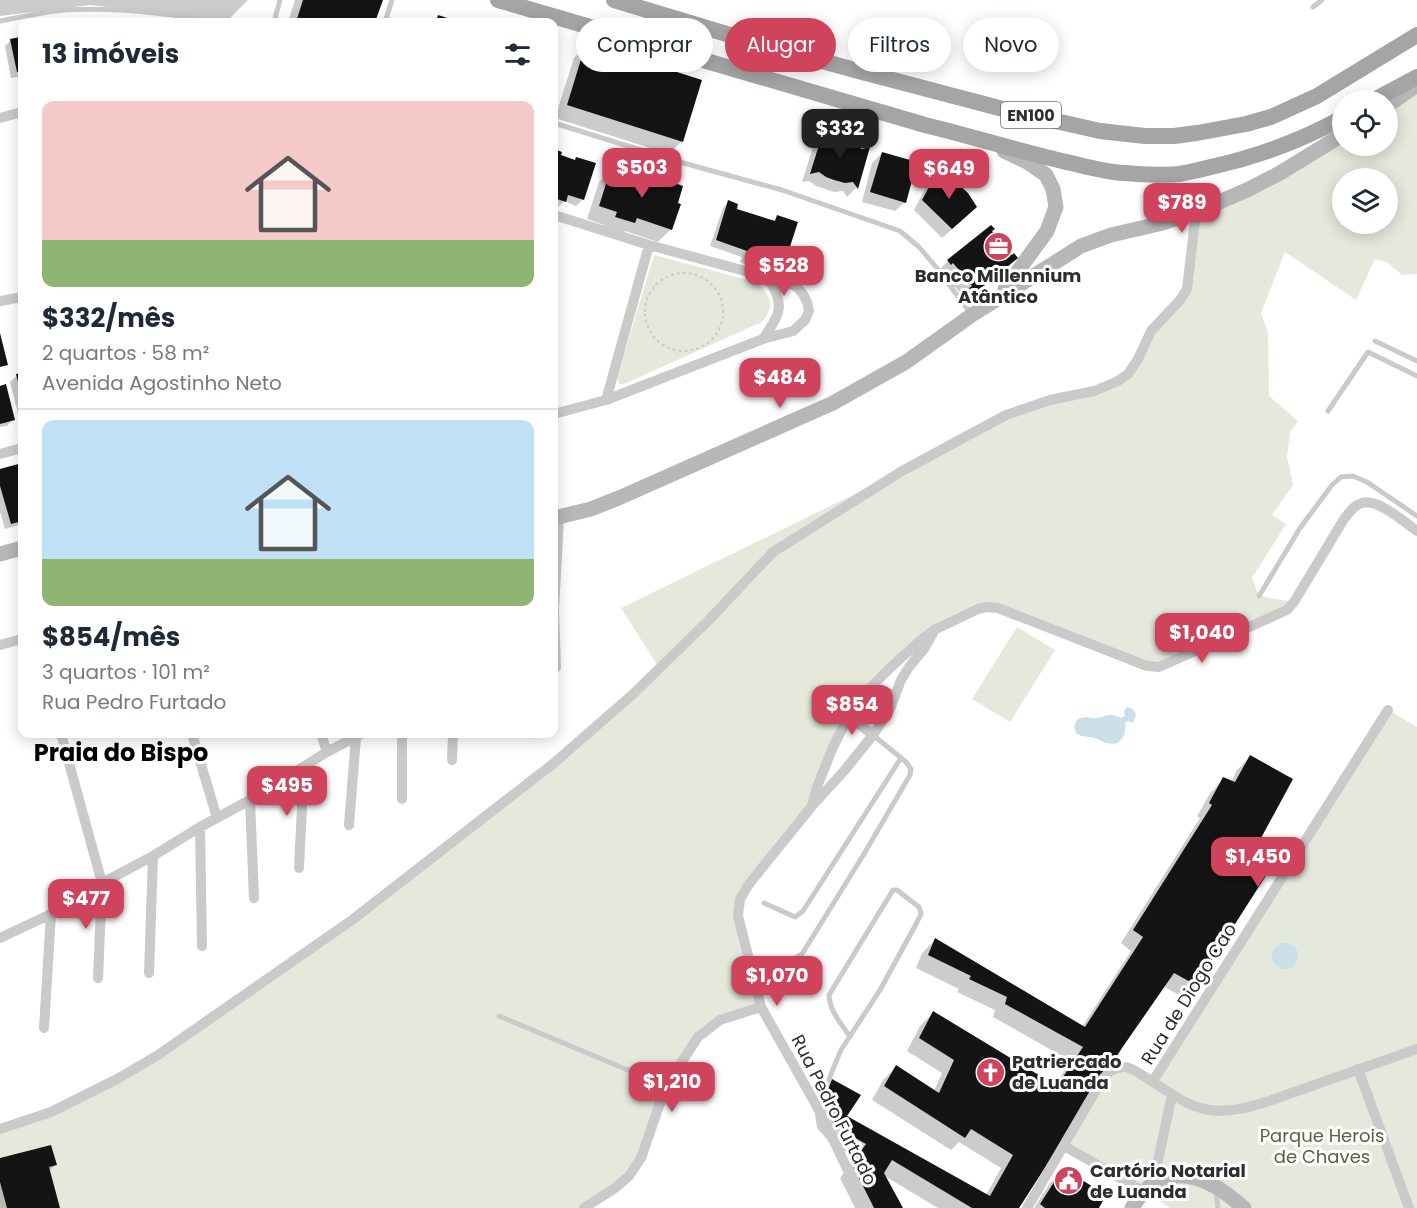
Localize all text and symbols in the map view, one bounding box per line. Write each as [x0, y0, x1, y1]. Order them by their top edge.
chip: Comprar [576, 18, 713, 72]
chip: Alugar [725, 18, 836, 72]
chip: Filtros [848, 18, 951, 72]
chip: Novo [963, 18, 1059, 72]
text: 13 imóveis [42, 36, 179, 72]
icon: filters [501, 38, 534, 71]
map controls [1332, 90, 1398, 234]
button: locate [1332, 90, 1398, 156]
road number: EN100 [1001, 102, 1061, 128]
pin: $332 [804, 109, 876, 160]
text: $332 [816, 114, 864, 142]
icon: home [234, 140, 342, 248]
pin: $503 [606, 148, 678, 199]
pin: $649 [913, 149, 985, 200]
text: $503 [616, 153, 668, 181]
text: $649 [923, 154, 975, 182]
button: layers [1332, 168, 1398, 234]
pin: $789 [1146, 183, 1218, 234]
text: $789 [1157, 188, 1207, 216]
office icon: Banco Millennium Atântico [982, 231, 1014, 263]
pin: $528 [748, 246, 820, 297]
text: $528 [759, 251, 809, 279]
place label: Banco Millennium Atântico [915, 263, 1081, 309]
text: $332/mês [42, 300, 175, 336]
text: 2 quartos · 58 m² [42, 339, 209, 367]
pin: $484 [744, 358, 816, 409]
text: $484 [753, 363, 807, 391]
text: Avenida Agostinho Neto [42, 369, 282, 397]
icon: home [234, 459, 342, 567]
pin: $1,040 [1153, 613, 1251, 664]
text: $1,040 [1169, 618, 1235, 646]
text: $854/mês [42, 619, 180, 655]
text: 3 quartos · 101 m² [42, 658, 210, 686]
pin: $854 [816, 685, 888, 736]
text: Rua Pedro Furtado [42, 688, 226, 716]
text: $854 [826, 690, 878, 718]
district label: Praia do Bispo [34, 736, 208, 769]
pin: $495 [251, 766, 323, 817]
text: $495 [261, 771, 313, 799]
pin: $1,450 [1209, 837, 1307, 888]
text: $1,450 [1225, 842, 1291, 870]
pin: $477 [50, 879, 122, 930]
text: $477 [62, 884, 110, 912]
street label: Rua de Diogo Cao [1135, 918, 1242, 1069]
pin: $1,070 [728, 956, 826, 1007]
text: $1,070 [745, 961, 809, 989]
street label: Rua Pedro Furtado [786, 1030, 883, 1189]
place label: Patriercado de Luanda [1012, 1049, 1121, 1095]
church icon: Patriercado de Luanda [975, 1056, 1007, 1088]
pin: $1,210 [623, 1062, 721, 1113]
text: $1,210 [643, 1067, 701, 1095]
park label: Parque Herois de Chaves [1260, 1123, 1384, 1169]
place label: Cartório Notarial de Luanda [1090, 1158, 1246, 1204]
public building icon: Cartório Notarial de Luanda [1053, 1165, 1085, 1197]

